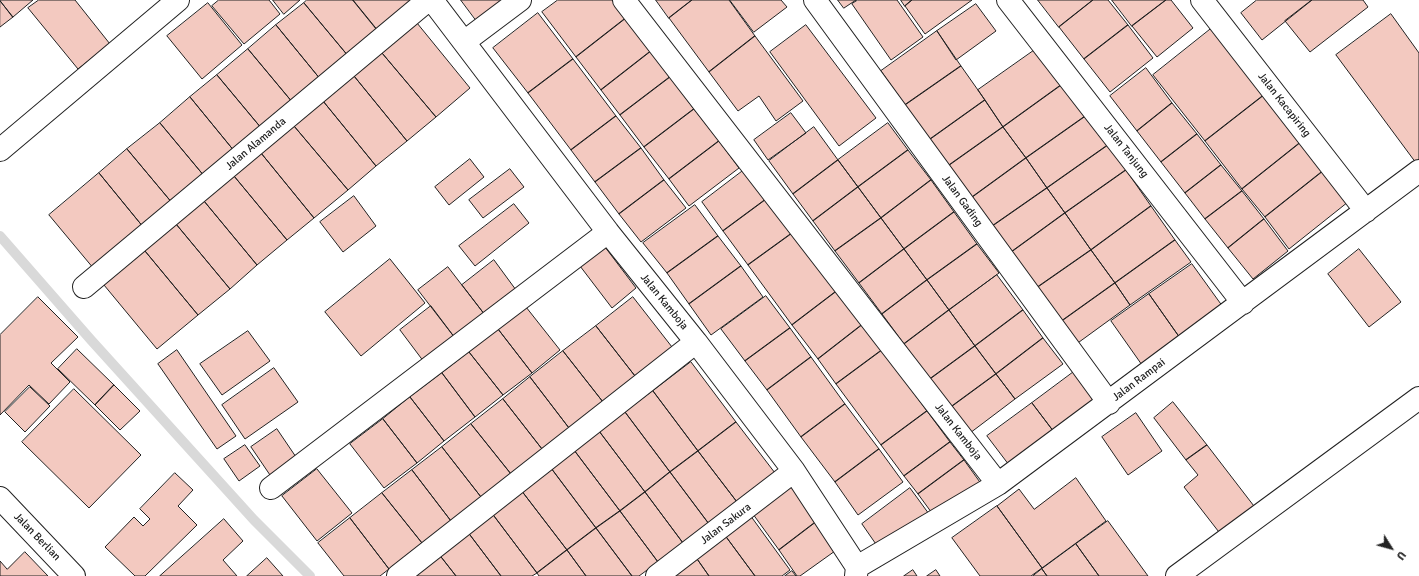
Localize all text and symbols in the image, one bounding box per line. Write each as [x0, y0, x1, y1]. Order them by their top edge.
street label: Jalan Kacapiring [1255, 70, 1313, 140]
street label: Jalan Alamanda [223, 115, 289, 173]
street label: Jalan Tanjung [1101, 122, 1151, 180]
street label: Jalan Gading [939, 173, 985, 229]
street label: Jalan Kamboja [637, 271, 691, 333]
street label: Jalan Rampai [1110, 356, 1168, 404]
street label: Jalan Kamboja [932, 401, 984, 463]
street label: Jalan Sakura [698, 501, 754, 547]
street label: Jalan Berlian [11, 510, 63, 564]
north arrow [1371, 528, 1411, 568]
text: U [1394, 549, 1408, 562]

